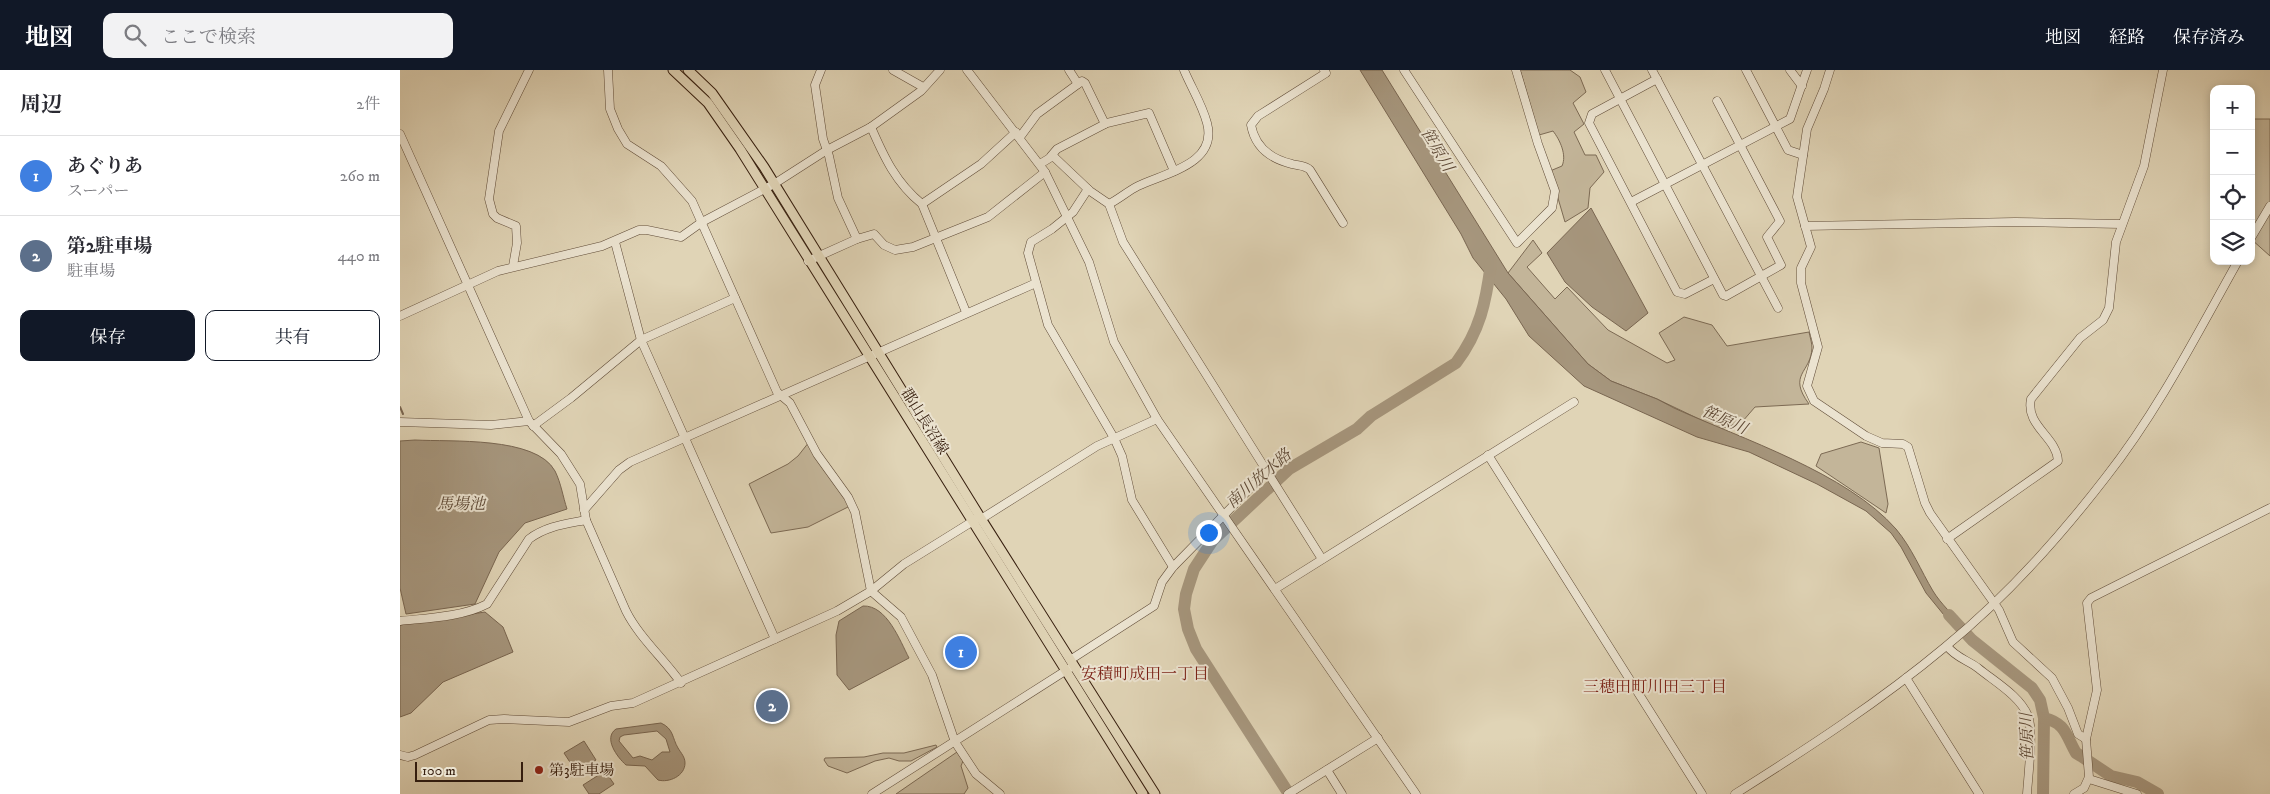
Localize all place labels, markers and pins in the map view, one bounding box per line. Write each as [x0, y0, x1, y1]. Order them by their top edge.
pin: 1 [945, 633, 977, 671]
pin: 2 [756, 687, 788, 725]
place label: 第3駐車場 [549, 761, 615, 780]
marker: 第3駐車場 [533, 764, 545, 776]

